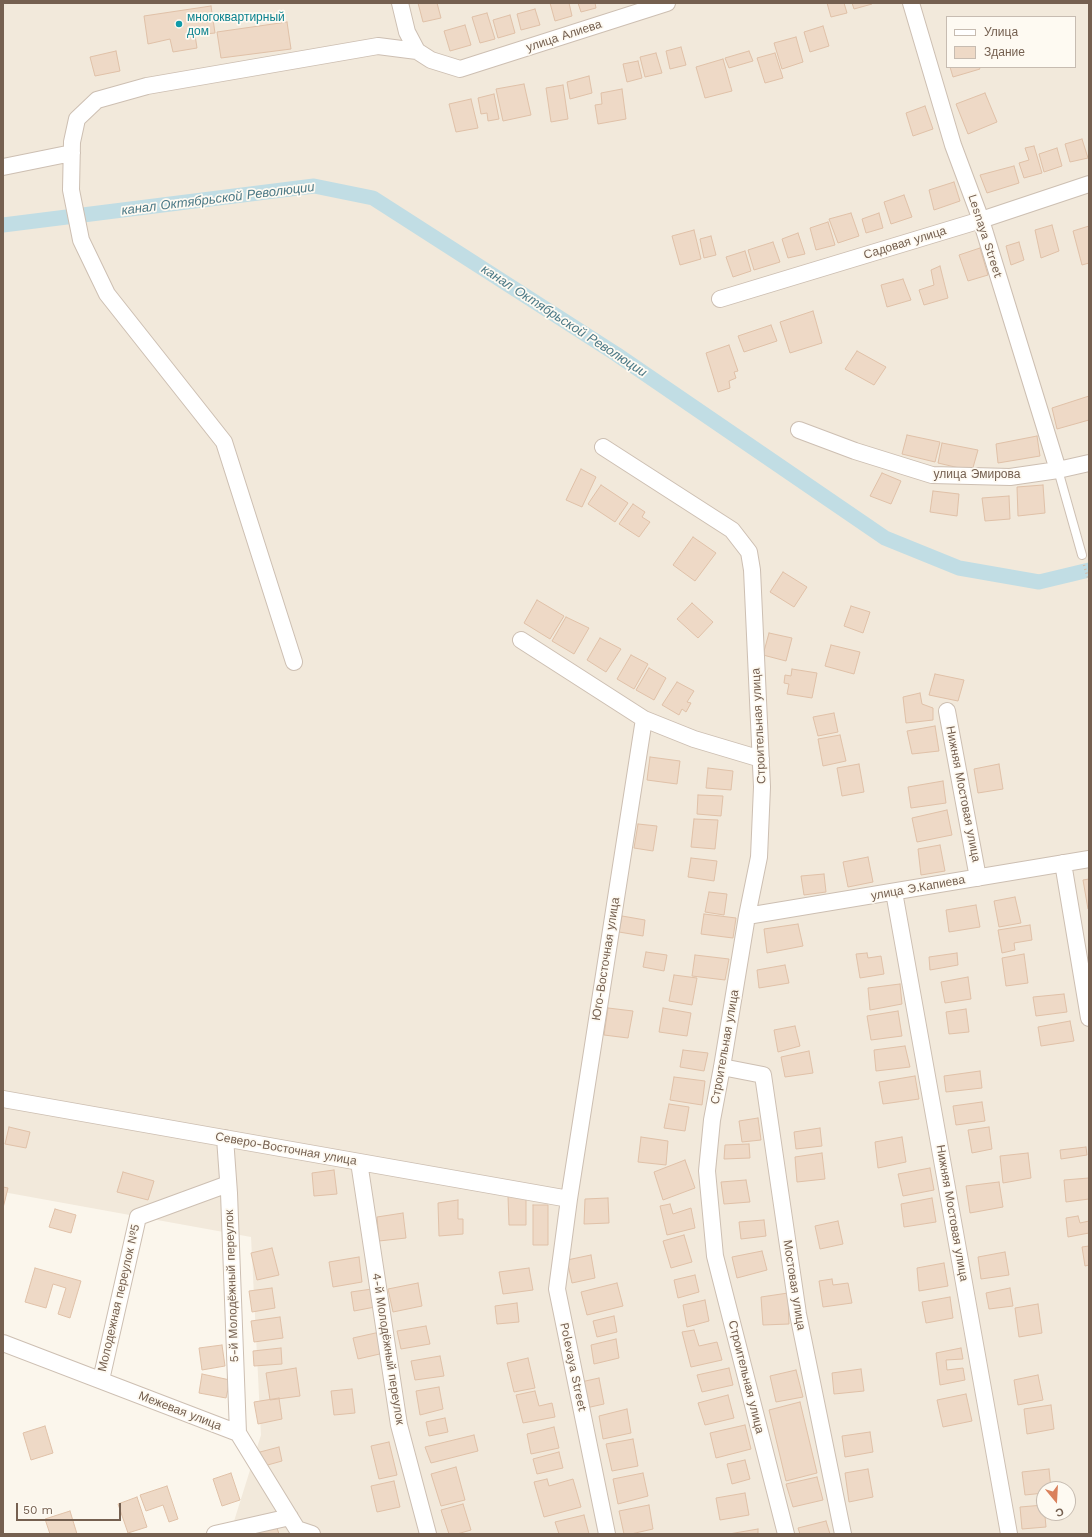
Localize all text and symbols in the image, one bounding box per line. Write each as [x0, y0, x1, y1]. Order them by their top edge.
place label: многоквартирный дом [187, 10, 285, 38]
legend [946, 16, 1076, 68]
street label: улица Алиева [525, 17, 603, 55]
marker: многоквартирный дом [174, 19, 184, 29]
text: Улица [984, 25, 1018, 39]
text: Здание [984, 45, 1025, 59]
water label: канал Октябрьской Революции [121, 179, 315, 219]
street label: Lesnaya Street [965, 192, 1005, 280]
street label: Садовая улица [862, 224, 948, 262]
water label: канал Октябрьской Революции [478, 262, 650, 380]
street label: улица Эмирова [934, 467, 1020, 481]
street label: Строительная улица [749, 668, 769, 784]
street label: Нижняя Мостовая улица [943, 725, 983, 863]
street label: улица Э.Капиева [870, 873, 966, 903]
street label: Юго-Восточная улица [589, 896, 623, 1022]
street label: Строительная улица [708, 989, 742, 1105]
street label: Северо-Восточная улица [214, 1129, 358, 1169]
street label: Нижняя Мостовая улица [933, 1144, 971, 1282]
street label: 5-й Молодёжный переулок [222, 1209, 242, 1363]
street label: Молодежная переулок №5 [95, 1223, 143, 1373]
street label: Мостовая улица [780, 1239, 808, 1331]
street label: 4-й Молодёжный переулок [369, 1272, 407, 1426]
street label: Строительная улица [725, 1319, 767, 1435]
street label: Polevaya Street [557, 1321, 589, 1413]
street label: Межевая улица [136, 1389, 224, 1433]
north arrow [1036, 1481, 1076, 1521]
scale bar [18, 1495, 123, 1521]
text: 50 m [23, 1503, 53, 1517]
text: С [1054, 1505, 1065, 1519]

